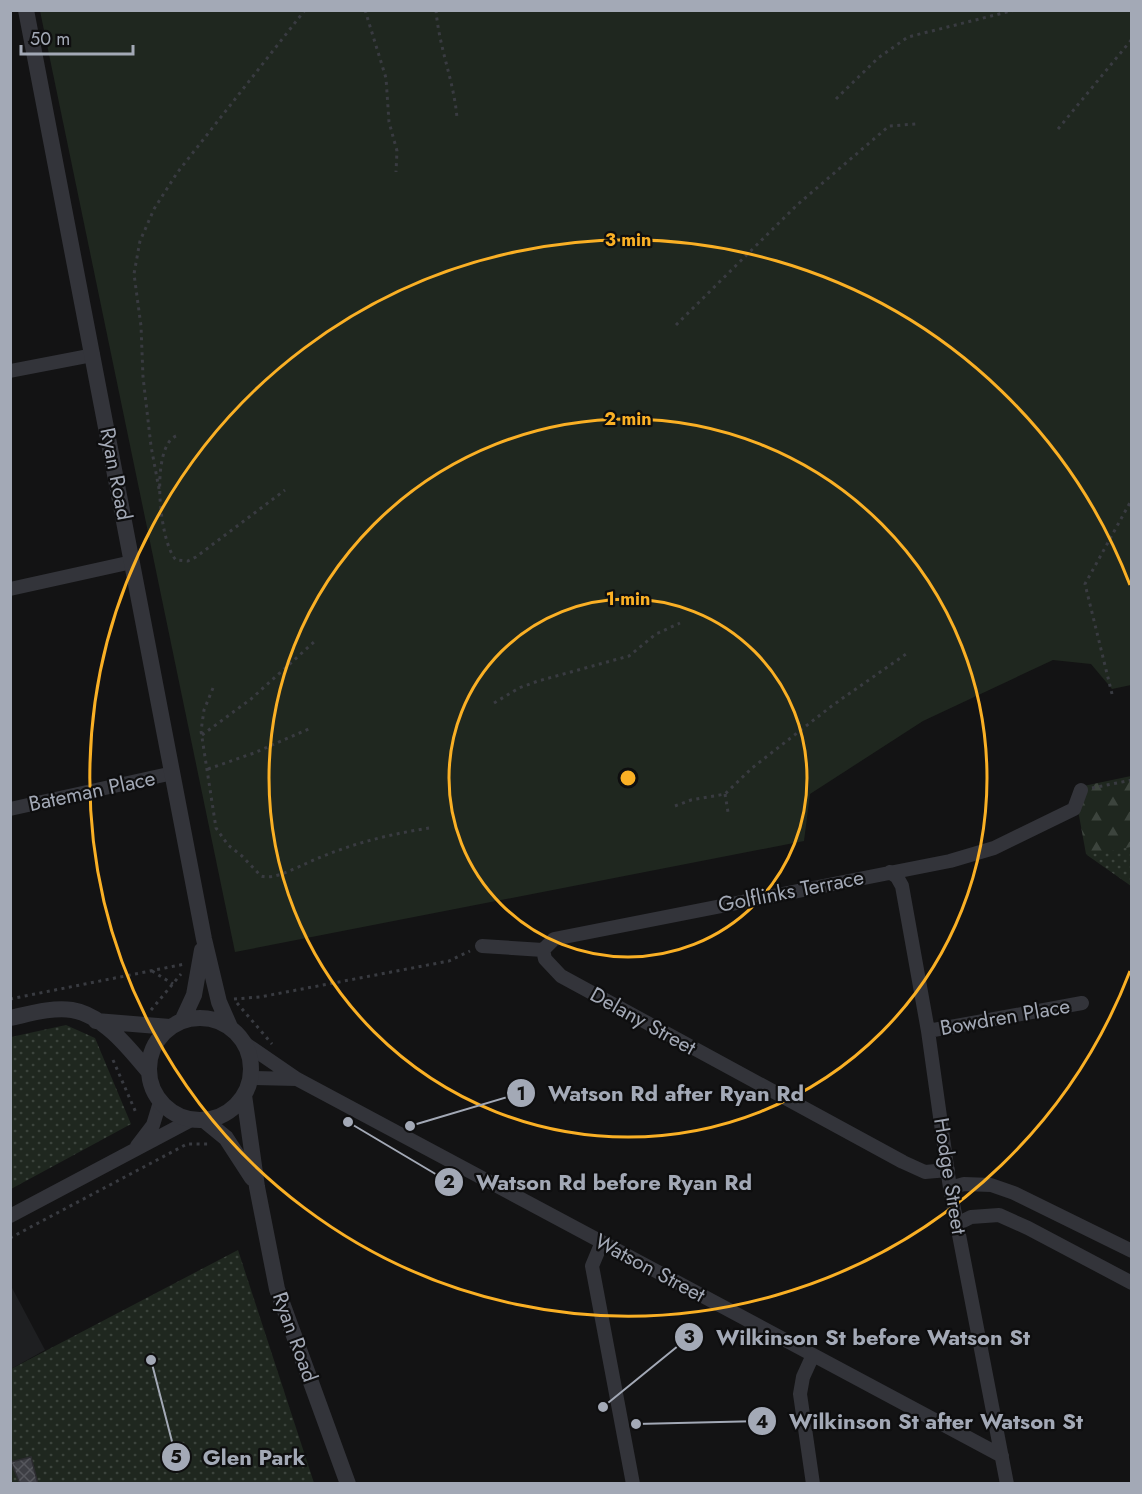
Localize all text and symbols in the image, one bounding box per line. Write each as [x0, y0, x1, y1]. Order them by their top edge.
scale bar [21, 18, 134, 56]
text: 50 m [30, 26, 70, 52]
text: 3 min [605, 227, 651, 253]
text: 2 min [604, 406, 652, 432]
street label: Ryan Road [92, 425, 140, 523]
text: 1 min [606, 586, 650, 612]
street label: Bateman Place [26, 763, 158, 819]
centre of rings [618, 768, 638, 788]
street label: Golflinks Terrace [716, 862, 867, 920]
street label: Delany Street [585, 980, 701, 1062]
street label: Bowdren Place [938, 991, 1073, 1043]
callout: Watson Rd after Ryan Rd [506, 1073, 816, 1113]
text: Watson Rd after Ryan Rd [548, 1077, 804, 1109]
text: 1 [516, 1081, 526, 1107]
street label: Hodge Street [926, 1116, 974, 1236]
callout: Watson Rd before Ryan Rd [434, 1162, 764, 1202]
text: Watson Rd before Ryan Rd [476, 1166, 752, 1198]
text: 2 [443, 1169, 455, 1195]
street label: Watson Street [589, 1226, 711, 1310]
street label: Ryan Road [265, 1288, 325, 1386]
callout: Wilkinson St before Watson St [674, 1317, 1042, 1357]
text: Wilkinson St before Watson St [716, 1321, 1030, 1353]
text: 3 [683, 1324, 695, 1350]
callout: Wilkinson St after Watson St [747, 1401, 1095, 1441]
text: Wilkinson St after Watson St [789, 1405, 1083, 1437]
text: 4 [756, 1409, 768, 1435]
callout: Glen Park [161, 1437, 317, 1477]
text: Glen Park [203, 1441, 305, 1473]
text: 5 [170, 1444, 182, 1470]

